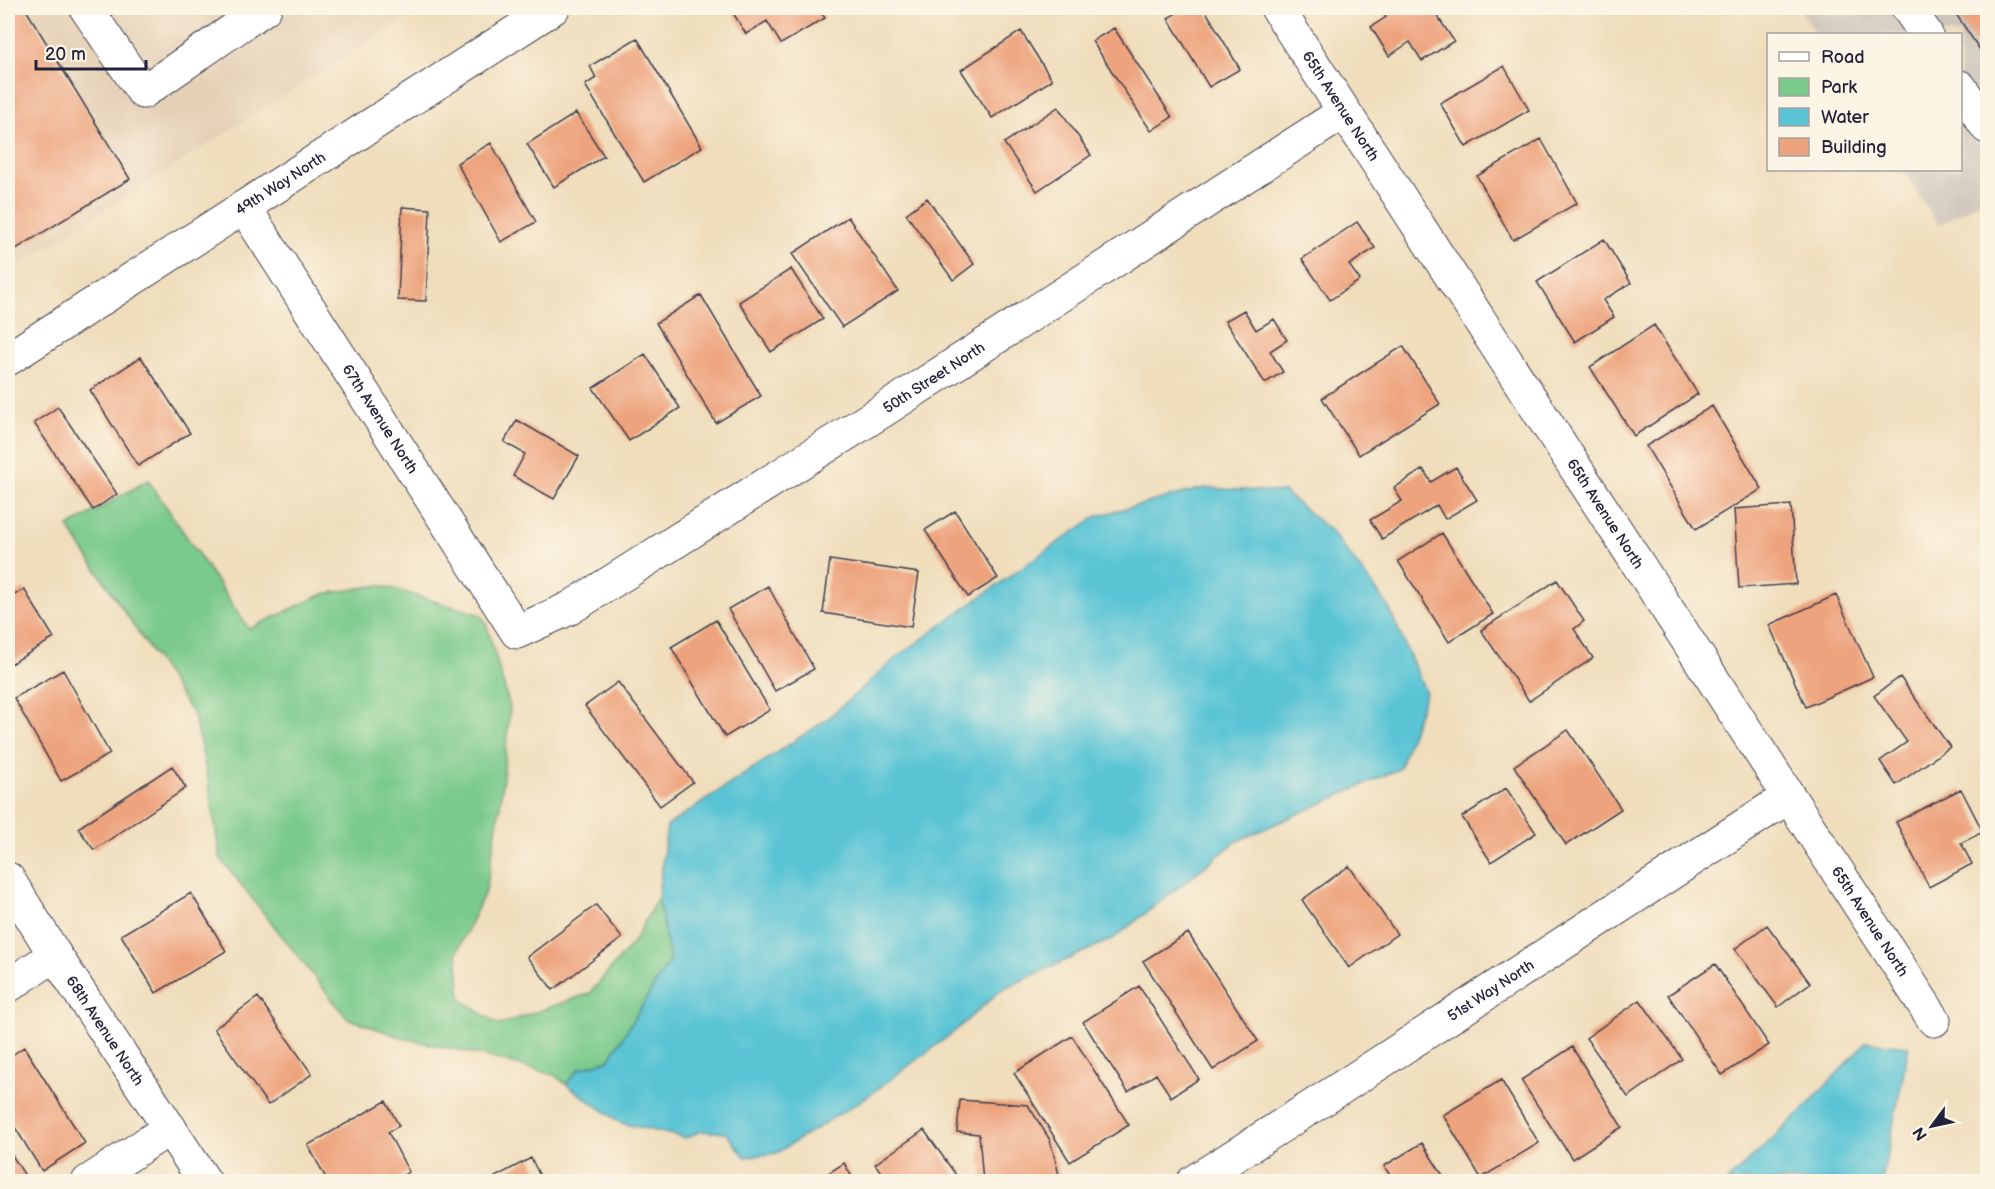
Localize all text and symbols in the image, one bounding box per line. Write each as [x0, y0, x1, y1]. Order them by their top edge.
scale bar [36, 33, 146, 71]
legend [1767, 33, 1962, 171]
text: 20 m [45, 44, 86, 65]
text: Road [1821, 47, 1865, 68]
street label: 65th Avenue North [1298, 48, 1383, 165]
text: Park [1821, 77, 1857, 98]
text: Water [1821, 107, 1869, 128]
text: Building [1821, 137, 1887, 158]
street label: 49th Way North [232, 148, 329, 220]
street label: 50th Street North [880, 338, 989, 418]
street label: 67th Avenue North [338, 361, 422, 478]
street label: 65th Avenue North [1562, 455, 1648, 573]
street label: 65th Avenue North [1827, 863, 1912, 980]
street label: 51st Way North [1444, 956, 1538, 1026]
street label: 68th Avenue North [61, 972, 148, 1089]
north arrow [1902, 1096, 1962, 1156]
text: N [1909, 1123, 1932, 1144]

